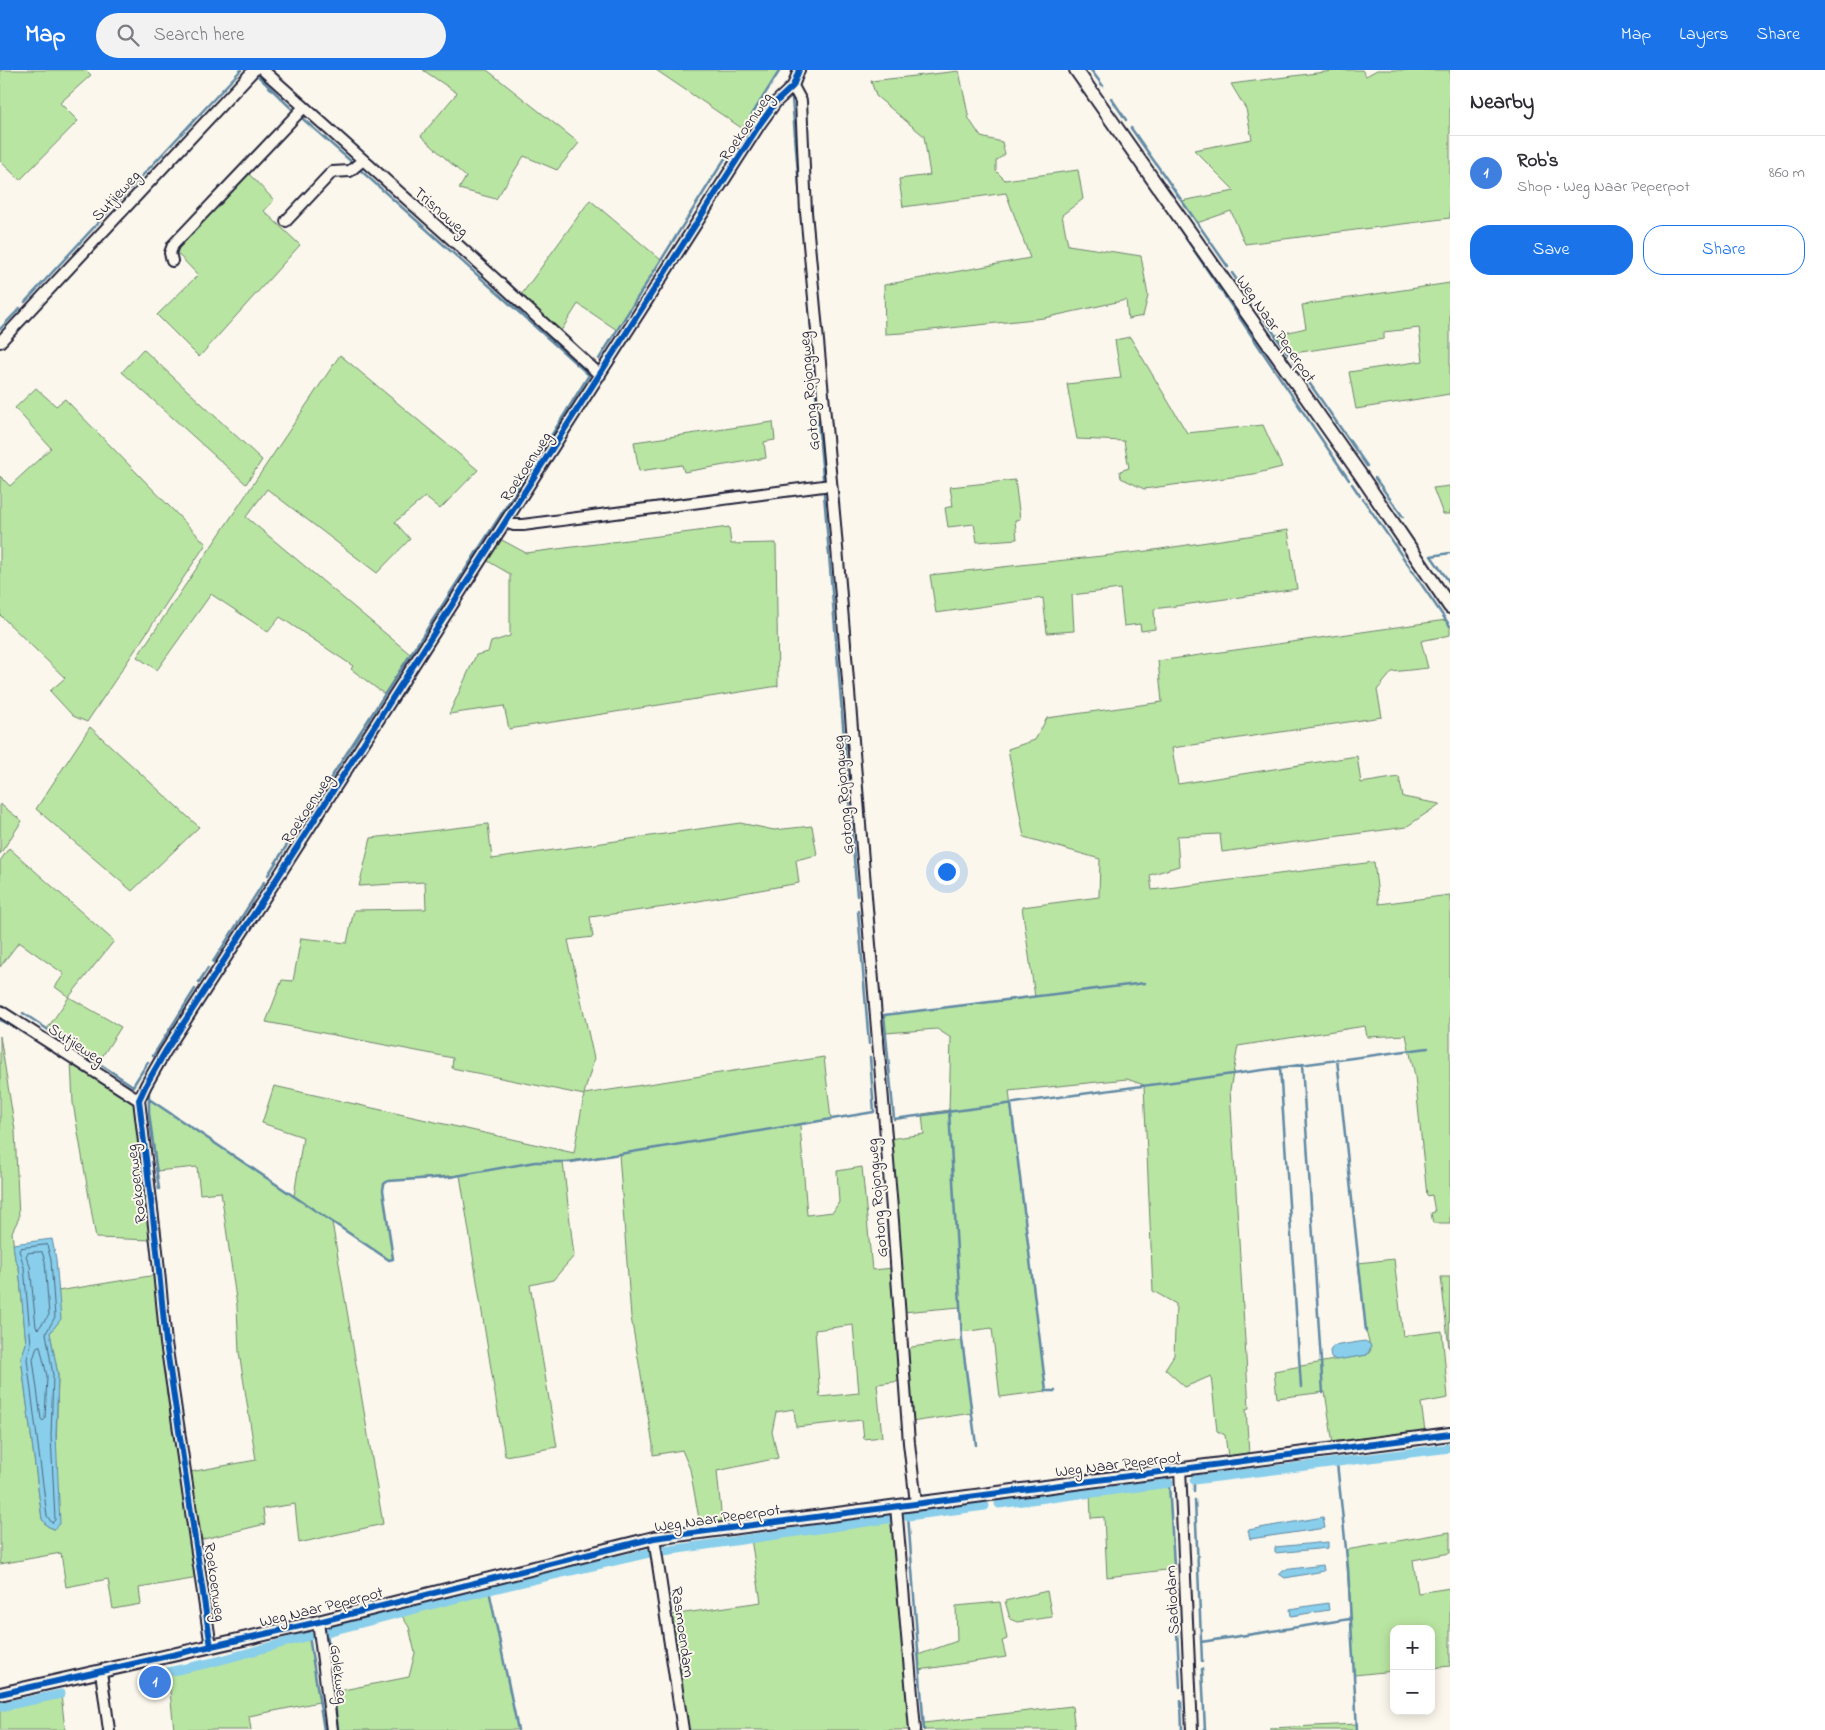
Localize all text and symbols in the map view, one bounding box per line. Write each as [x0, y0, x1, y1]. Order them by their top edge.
search box [96, 13, 446, 58]
text: Map [25, 18, 66, 53]
icon: search [114, 21, 142, 49]
text: Search here [154, 22, 245, 49]
text: Map [1621, 22, 1651, 48]
text: Layers [1679, 22, 1729, 48]
text: Share [1757, 22, 1800, 48]
street label: Roekoenweg [714, 88, 779, 167]
text: Nearby [1470, 88, 1534, 118]
text: Rob's [1517, 148, 1559, 175]
text: 1 [1483, 161, 1489, 185]
text: 860 m [1769, 161, 1805, 185]
street label: Sutjieweg [86, 165, 147, 228]
text: Shop · Weg Naar Peperpot [1517, 175, 1690, 199]
street label: Trisnoweg [408, 182, 474, 243]
button: Save [1470, 225, 1633, 275]
button: Share [1643, 225, 1805, 275]
street label: Weg Naar Peperpot [1229, 270, 1322, 388]
street label: Gotong Rojongweg [793, 330, 827, 451]
street label: Roekoenweg [495, 427, 558, 507]
street label: Gotong Rojongweg [827, 734, 861, 855]
street label: Roekoenweg [276, 769, 339, 849]
your location [934, 859, 960, 885]
street label: Sutjieweg [43, 1017, 109, 1072]
street label: Gotong Rojongweg [861, 1137, 895, 1258]
street label: Roekoenweg [120, 1143, 154, 1225]
street label: Weg Naar Peperpot [1054, 1445, 1183, 1485]
street label: Weg Naar Peperpot [653, 1498, 782, 1540]
street label: Roekoenweg [197, 1541, 231, 1623]
street label: Sadiodam [1159, 1565, 1187, 1635]
street label: Weg Naar Peperpot [257, 1581, 386, 1635]
street label: Rasmoendam [664, 1585, 700, 1679]
map controls [1390, 1625, 1435, 1715]
button: + [1390, 1625, 1435, 1670]
street label: Golekweg [322, 1643, 354, 1705]
pin: 1 [139, 1663, 171, 1701]
button: − [1390, 1670, 1435, 1715]

